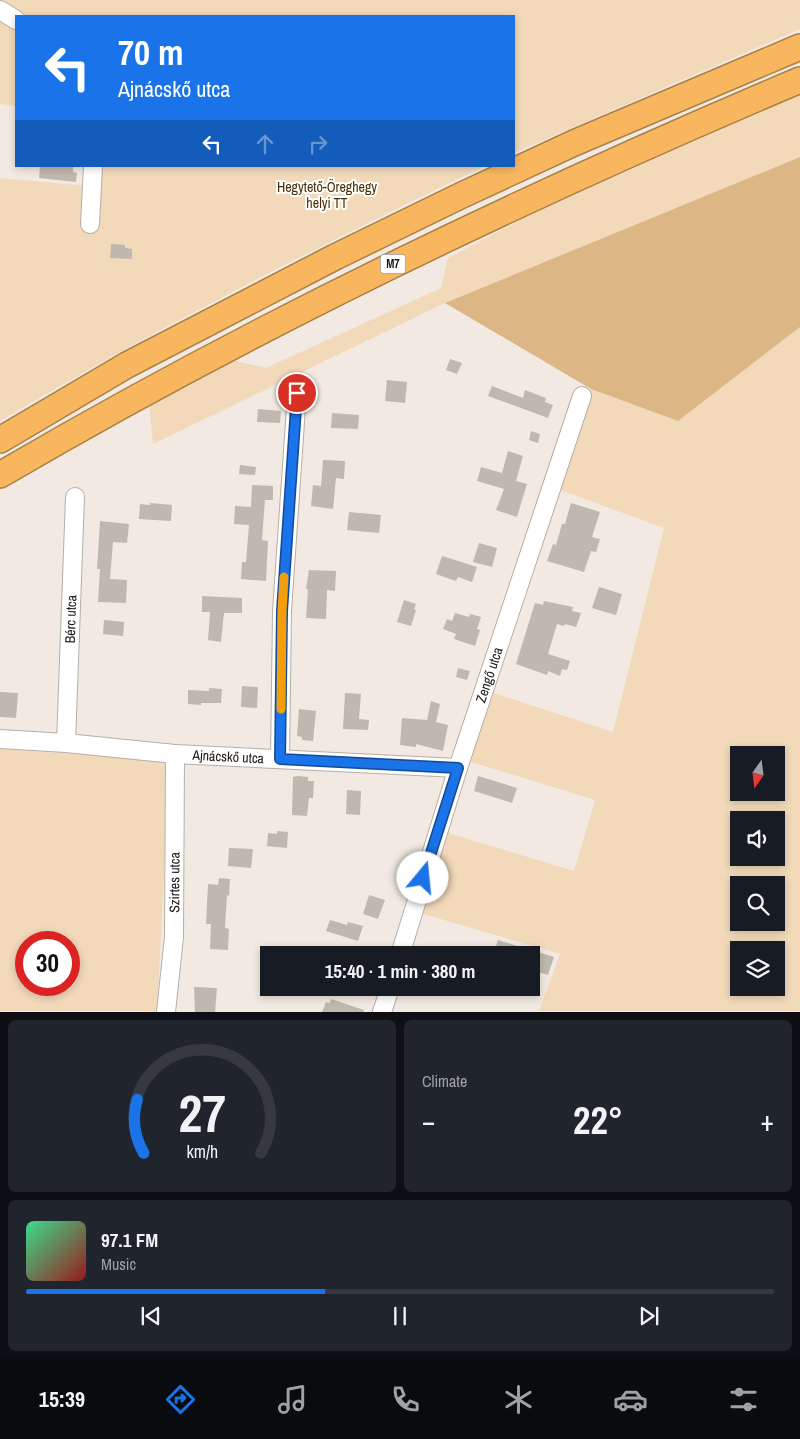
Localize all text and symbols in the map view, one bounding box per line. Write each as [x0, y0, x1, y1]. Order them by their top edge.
text: 70 m [118, 29, 183, 76]
icon: left [35, 35, 100, 100]
text: Ajnácskő utca [118, 74, 230, 104]
icon: left [198, 130, 226, 158]
icon: ahead [251, 130, 279, 158]
icon: right [304, 130, 332, 158]
park label: Hegytető-Öreghegy helyi TT [277, 178, 377, 212]
road number: M7 [380, 254, 406, 274]
pin [276, 372, 318, 414]
icon: arrive [283, 379, 311, 407]
street label: Bérc utca [61, 594, 80, 644]
street label: Zengő utca [471, 644, 507, 705]
street label: Ajnácskő utca [191, 746, 265, 767]
north arrow [730, 746, 785, 801]
map controls [730, 746, 785, 996]
button: sound [730, 811, 785, 866]
street label: Szirtes utca [165, 851, 183, 913]
position arrow [396, 851, 448, 903]
button: search [730, 876, 785, 931]
speed limit sign: 30 [15, 931, 80, 996]
button: layers [730, 941, 785, 996]
text: 15:40 · 1 min · 380 m [325, 958, 475, 984]
text: Climate [422, 1070, 467, 1092]
text: 27 [178, 1078, 226, 1148]
text: 22° [573, 1095, 623, 1146]
text: − [422, 1102, 435, 1140]
text: + [761, 1102, 774, 1140]
text: km/h [186, 1140, 218, 1164]
text: 97.1 FM [101, 1227, 158, 1253]
text: Music [101, 1253, 136, 1275]
icon: previous [137, 1302, 165, 1330]
icon: pause [386, 1302, 414, 1330]
icon: next [635, 1302, 663, 1330]
icon: directions [163, 1382, 198, 1417]
icon: music [275, 1382, 310, 1417]
icon: phone [388, 1382, 423, 1417]
icon: climate [501, 1382, 536, 1417]
icon: car [613, 1382, 648, 1417]
icon: filters [726, 1382, 761, 1417]
text: 15:39 [39, 1384, 85, 1414]

